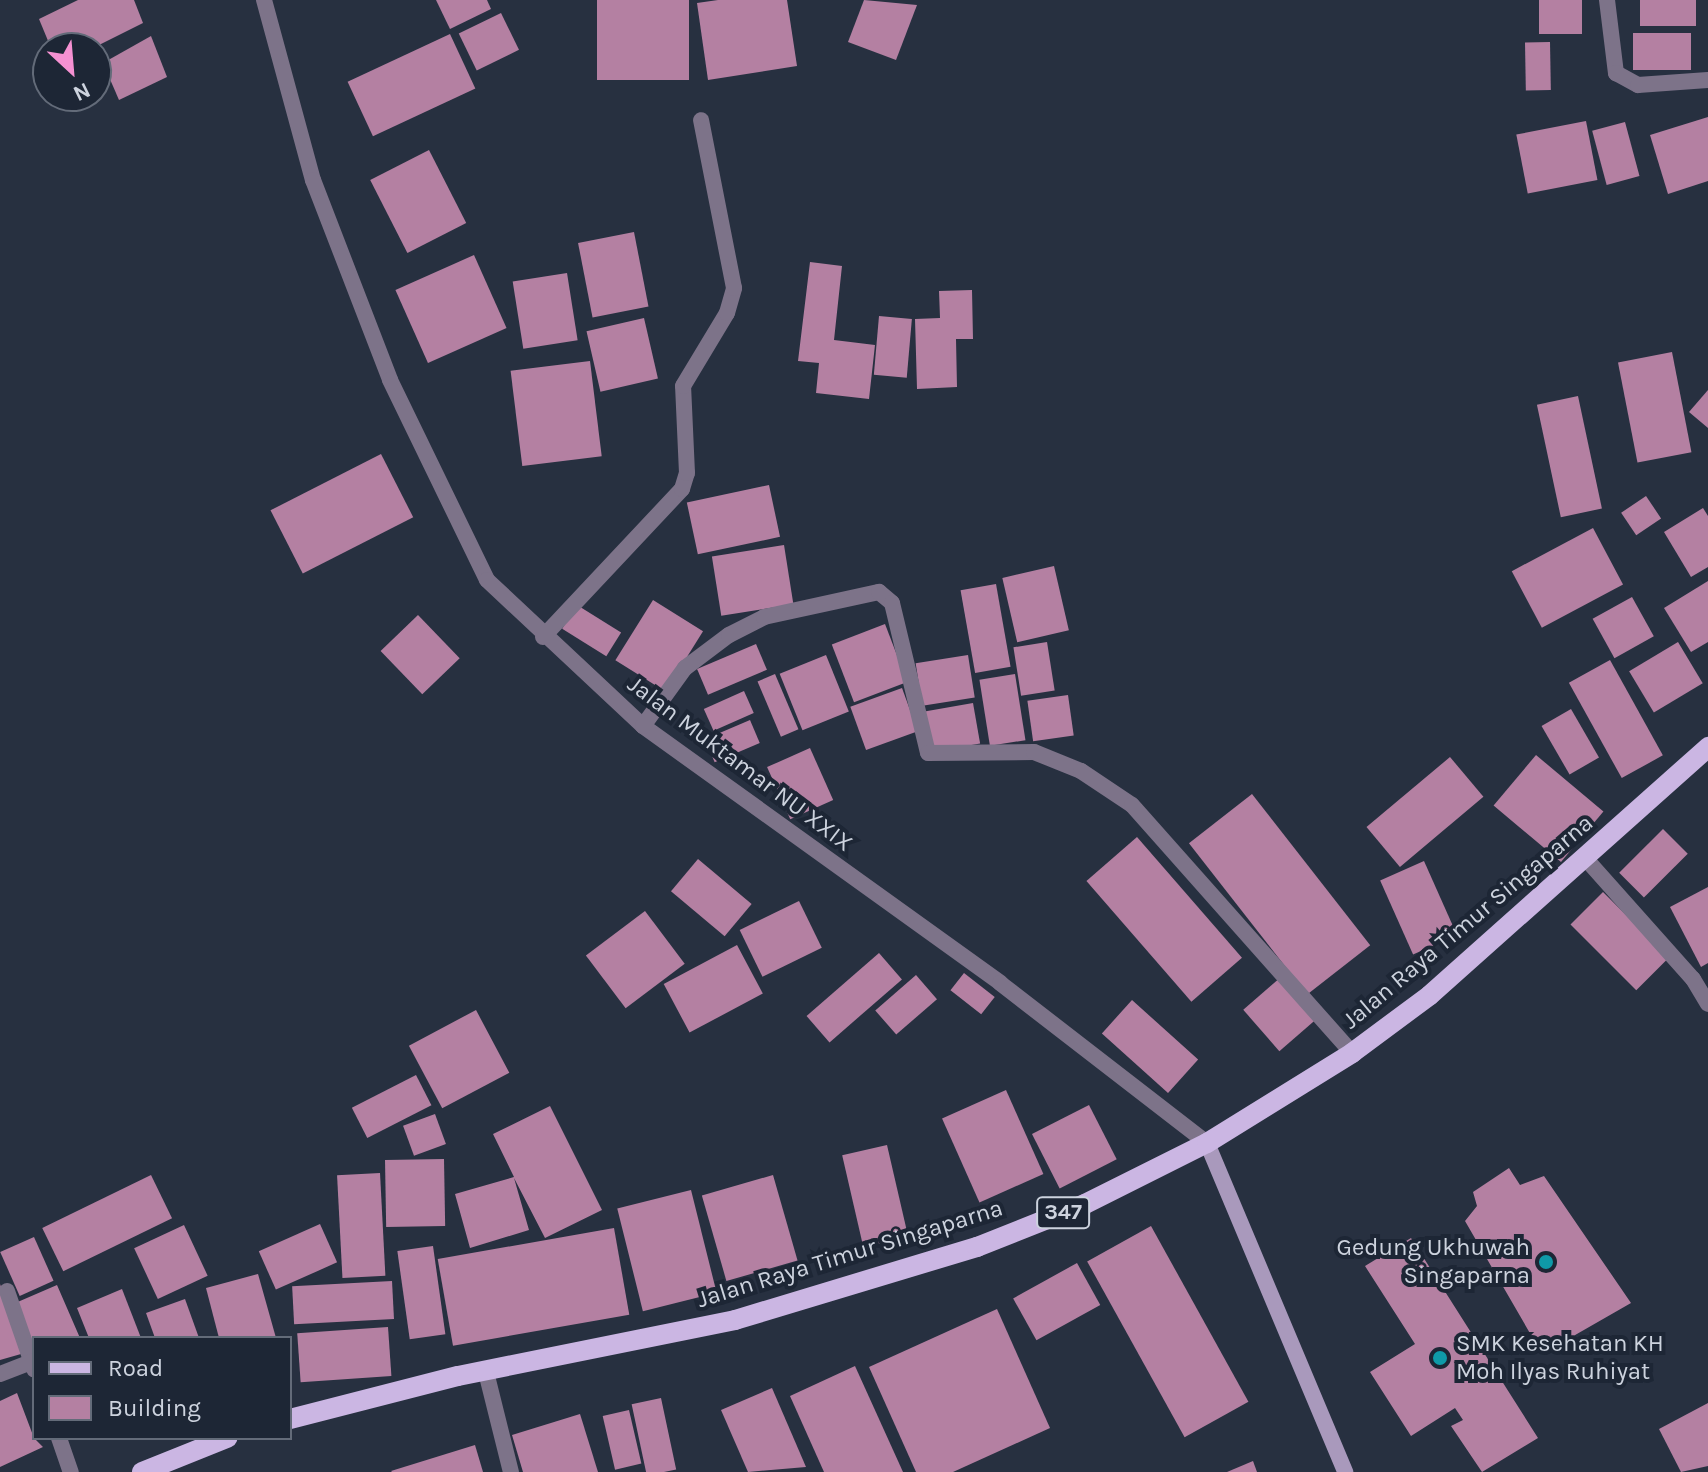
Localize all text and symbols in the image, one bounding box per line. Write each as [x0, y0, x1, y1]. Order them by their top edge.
north arrow [32, 32, 112, 112]
text: N [69, 77, 94, 107]
street label: Jalan Muktamar NU XXIX [622, 670, 858, 858]
street label: Jalan Raya Timur Singaparna [1337, 809, 1599, 1035]
street label: Jalan Raya Timur Singaparna [694, 1194, 1006, 1314]
road number: 347 [1035, 1195, 1091, 1231]
place label: Gedung Ukhuwah Singaparna [1336, 1234, 1530, 1290]
marker: Gedung Ukhuwah Singaparna [1537, 1253, 1555, 1271]
place label: SMK Kesehatan KH Moh Ilyas Ruhiyat [1456, 1330, 1664, 1386]
legend [32, 1336, 292, 1440]
marker: SMK Kesehatan KH Moh Ilyas Ruhiyat [1431, 1349, 1449, 1367]
text: Road [108, 1354, 163, 1382]
text: Building [108, 1394, 201, 1422]

